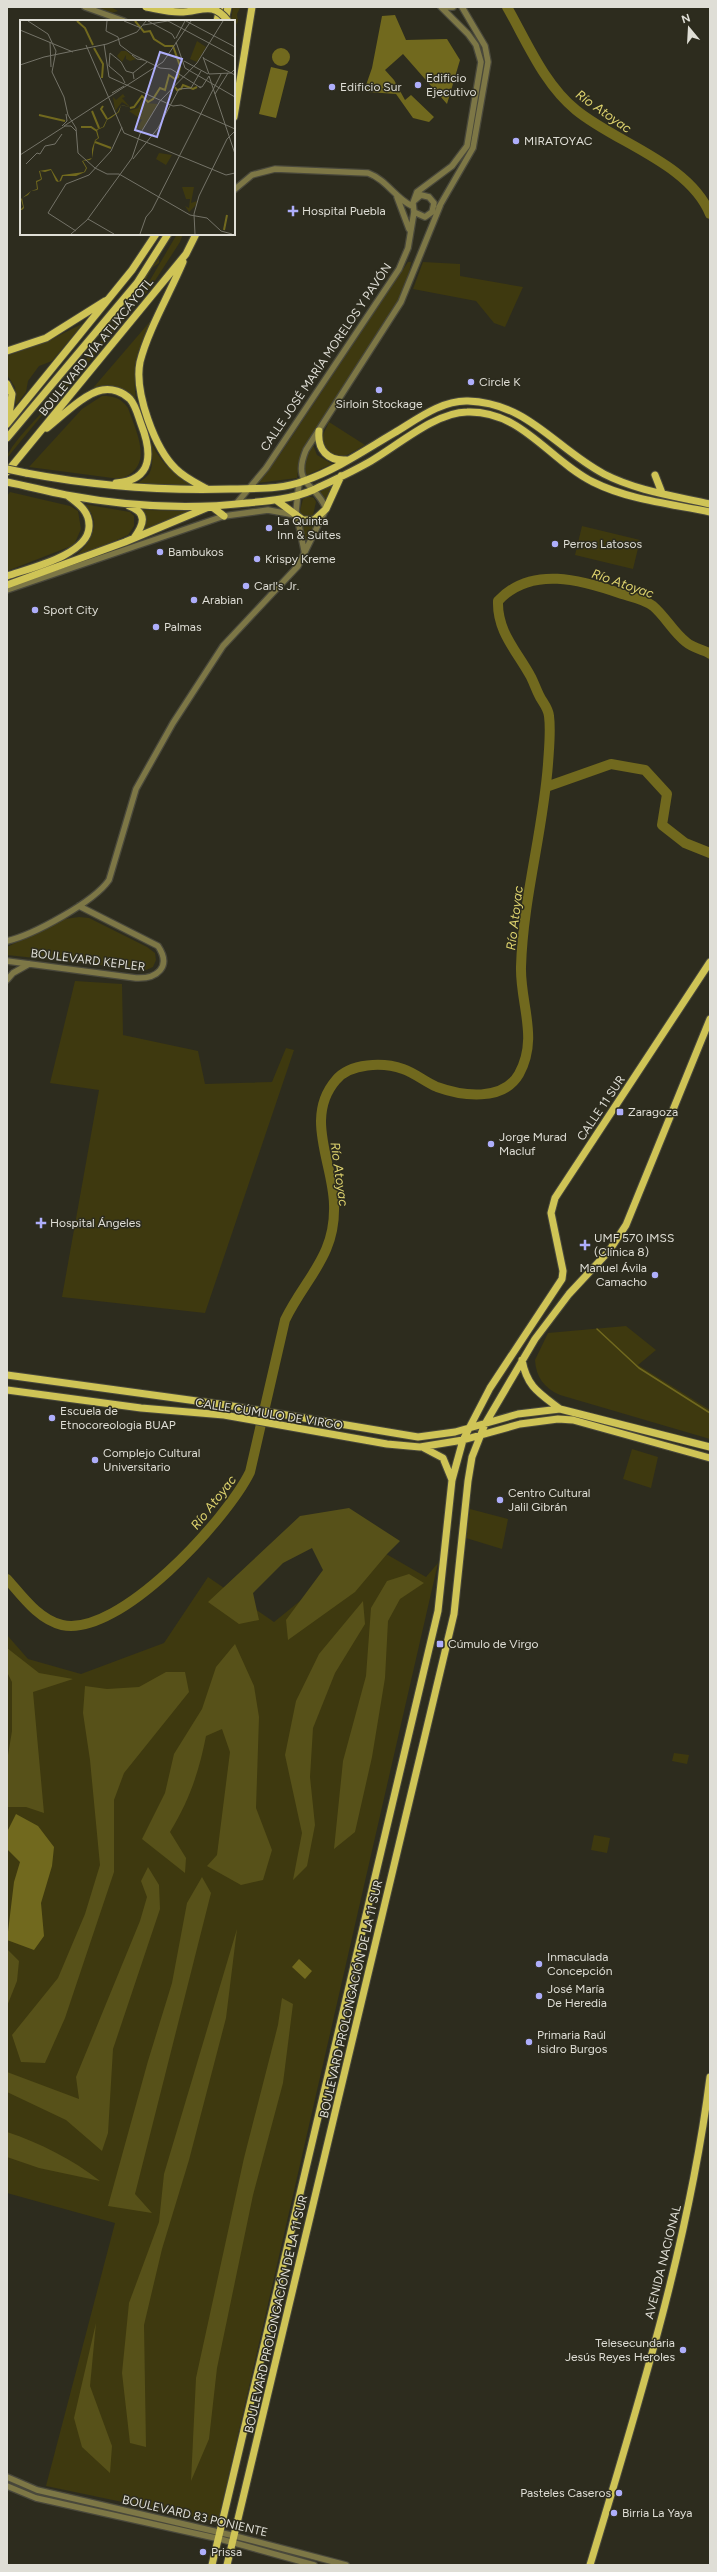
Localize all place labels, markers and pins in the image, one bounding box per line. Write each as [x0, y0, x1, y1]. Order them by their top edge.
place label: Edificio Ejecutivo [426, 71, 476, 99]
place label: Edificio Sur [340, 80, 401, 94]
marker: Edificio Ejecutivo [413, 80, 423, 90]
marker: Edificio Sur [327, 82, 337, 92]
place label: MIRATOYAC [524, 134, 593, 148]
marker: MIRATOYAC [511, 136, 521, 146]
place label: Hospital Puebla [302, 204, 386, 218]
marker: Hospital Puebla [287, 205, 299, 217]
place label: Circle K [479, 375, 521, 389]
marker: Circle K [466, 377, 476, 387]
marker: Sirloin Stockage [374, 385, 384, 395]
place label: Sirloin Stockage [336, 397, 423, 411]
place label: La Quinta Inn & Suites [277, 514, 341, 542]
marker: La Quinta Inn & Suites [264, 523, 274, 533]
place label: Perros Latosos [563, 537, 642, 551]
marker: Perros Latosos [550, 539, 560, 549]
place label: Bambukos [168, 545, 224, 559]
marker: Bambukos [155, 547, 165, 557]
place label: Krispy Kreme [265, 552, 336, 566]
marker: Krispy Kreme [252, 554, 262, 564]
place label: Carl's Jr. [254, 579, 299, 593]
marker: Carl's Jr. [241, 581, 251, 591]
place label: Arabian [202, 593, 243, 607]
marker: Arabian [189, 595, 199, 605]
place label: Sport City [43, 603, 99, 617]
marker: Sport City [30, 605, 40, 615]
place label: Palmas [164, 620, 202, 634]
marker: Palmas [151, 622, 161, 632]
place label: Zaragoza [628, 1105, 678, 1119]
marker: Zaragoza [615, 1107, 625, 1117]
place label: Jorge Murad Macluf [499, 1130, 567, 1158]
marker: Jorge Murad Macluf [486, 1139, 496, 1149]
place label: Hospital Ángeles [50, 1216, 141, 1230]
marker: Hospital Ángeles [35, 1217, 47, 1229]
place label: UMF 570 IMSS (Clínica 8) [594, 1231, 674, 1259]
marker: UMF 570 IMSS (Clínica 8) [579, 1239, 591, 1251]
place label: Manuel Ávila Camacho [579, 1261, 647, 1289]
marker: Manuel Ávila Camacho [650, 1270, 660, 1280]
place label: Escuela de Etnocoreologia BUAP [60, 1404, 176, 1432]
marker: Escuela de Etnocoreologia BUAP [47, 1413, 57, 1423]
place label: Complejo Cultural Universitario [103, 1446, 200, 1474]
marker: Complejo Cultural Universitario [90, 1455, 100, 1465]
place label: Centro Cultural Jalil Gibrán [508, 1486, 590, 1514]
marker: Centro Cultural Jalil Gibrán [495, 1495, 505, 1505]
place label: Cúmulo de Virgo [448, 1637, 539, 1651]
marker: Cúmulo de Virgo [435, 1639, 445, 1649]
place label: Inmaculada Concepción [547, 1950, 613, 1978]
marker: Inmaculada Concepción [534, 1959, 544, 1969]
place label: José María De Heredia [547, 1982, 607, 2010]
marker: José María De Heredia [534, 1991, 544, 2001]
place label: Primaria Raúl Isidro Burgos [537, 2028, 608, 2056]
marker: Primaria Raúl Isidro Burgos [524, 2037, 534, 2047]
place label: Telesecundaria Jesús Reyes Heroles [565, 2336, 675, 2364]
marker: Telesecundaria Jesús Reyes Heroles [678, 2345, 688, 2355]
place label: Pasteles Caseros [520, 2486, 611, 2500]
marker: Pasteles Caseros [614, 2488, 624, 2498]
place label: Birria La Yaya [622, 2506, 692, 2520]
marker: Birria La Yaya [609, 2508, 619, 2518]
place label: Prissa [211, 2545, 242, 2559]
marker: Prissa [198, 2547, 208, 2557]

